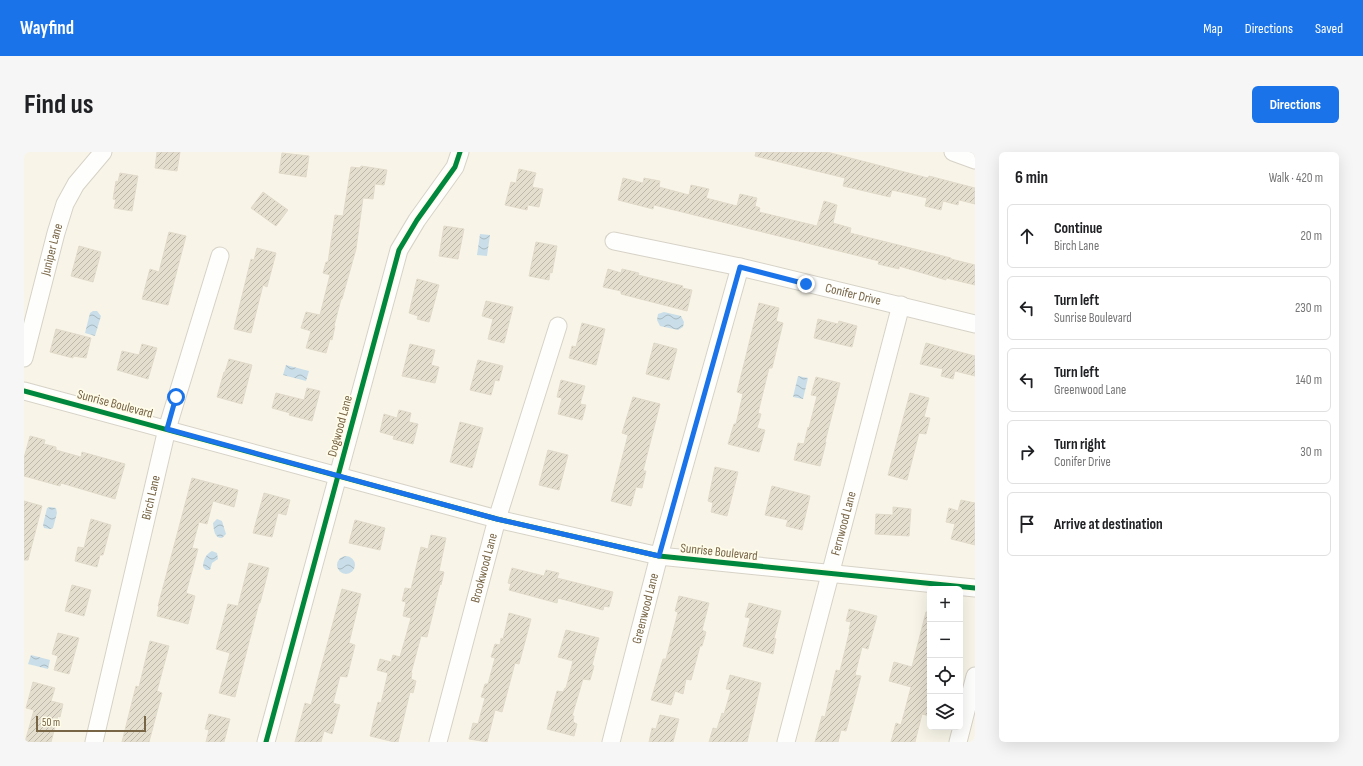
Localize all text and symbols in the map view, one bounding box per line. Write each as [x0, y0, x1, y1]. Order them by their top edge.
text: Wayfind [20, 17, 74, 40]
text: Map [1203, 20, 1223, 37]
text: Directions [1245, 20, 1293, 37]
text: Saved [1315, 20, 1343, 37]
button: Directions [1252, 86, 1339, 123]
text: Find us [24, 88, 93, 121]
text: 6 min [1015, 168, 1048, 188]
text: Walk · 420 m [1269, 170, 1323, 186]
text: Continue [1054, 219, 1103, 238]
street label: Juniper Lane [37, 221, 66, 278]
icon: ahead [1016, 225, 1038, 247]
text: 20 m [1300, 228, 1322, 244]
text: Birch Lane [1054, 238, 1099, 254]
route end [797, 275, 815, 293]
street label: Conifer Drive [824, 280, 883, 309]
text: Turn left [1054, 291, 1099, 310]
icon: left [1016, 297, 1038, 319]
text: 230 m [1295, 300, 1322, 316]
text: Sunrise Boulevard [1054, 310, 1132, 326]
text: Turn left [1054, 363, 1099, 382]
icon: left [1016, 369, 1038, 391]
text: 140 m [1296, 372, 1322, 388]
text: Greenwood Lane [1054, 382, 1126, 398]
street label: Sunrise Boulevard [75, 386, 155, 422]
route start [167, 388, 185, 406]
street label: Dogwood Lane [324, 394, 356, 458]
text: Turn right [1054, 435, 1106, 454]
icon: right [1016, 441, 1038, 463]
text: 30 m [1300, 444, 1322, 460]
text: Conifer Drive [1054, 454, 1111, 470]
street label: Birch Lane [138, 474, 164, 521]
street label: Fernwood Lane [827, 490, 860, 557]
icon: arrive [1016, 513, 1038, 535]
text: Arrive at destination [1054, 515, 1163, 534]
street label: Brookwood Lane [467, 531, 501, 605]
street label: Sunrise Boulevard [680, 540, 758, 564]
street label: Greenwood Lane [629, 571, 662, 645]
map controls [927, 586, 963, 730]
button: + [927, 586, 963, 622]
button: − [927, 622, 963, 658]
button: locate [927, 658, 963, 694]
button: layers [927, 694, 963, 730]
scale bar [36, 714, 146, 733]
text: 50 m [42, 716, 60, 729]

